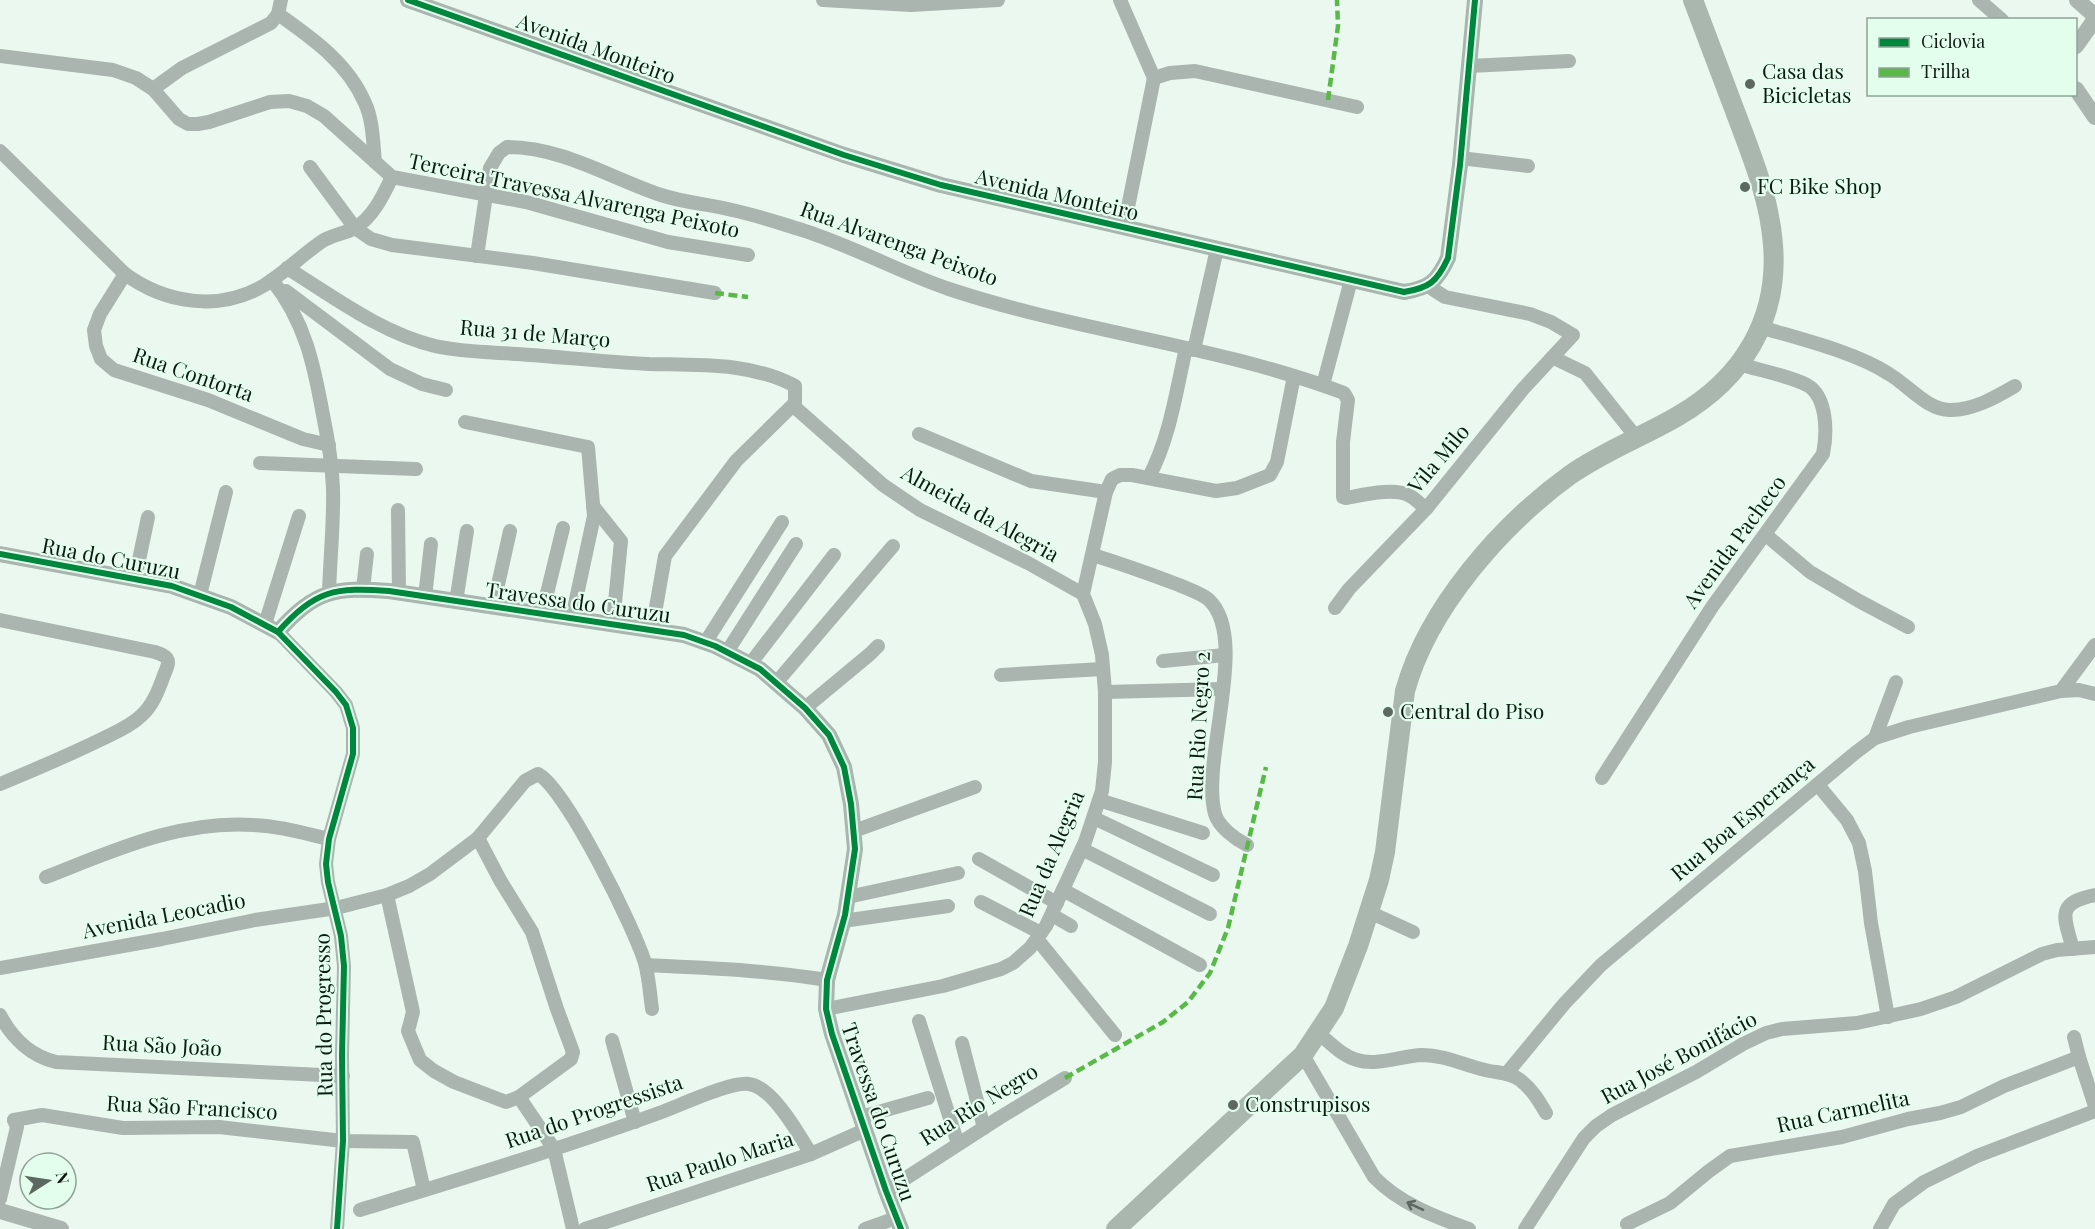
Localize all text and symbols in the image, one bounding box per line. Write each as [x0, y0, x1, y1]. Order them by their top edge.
street label: Avenida Monteiro [513, 5, 680, 89]
legend [1867, 18, 2077, 96]
text: Ciclovia [1921, 29, 1985, 53]
place label: Casa das Bicicletas [1762, 56, 1851, 108]
text: Trilha [1921, 59, 1970, 83]
marker: Casa das Bicicletas [1743, 77, 1757, 91]
street label: Terceira Travessa Alvarenga Peixoto [406, 145, 743, 243]
street label: Avenida Monteiro [972, 160, 1142, 225]
place label: FC Bike Shop [1757, 171, 1882, 199]
marker: FC Bike Shop [1738, 180, 1752, 194]
street label: Rua Alvarenga Peixoto [797, 193, 1002, 291]
street label: Rua 31 de Março [459, 311, 612, 353]
street label: Rua Contorta [130, 339, 258, 407]
street label: Vila Milo [1400, 417, 1475, 499]
street label: Almeida da Alegria [896, 457, 1065, 567]
street label: Avenida Pacheco [1675, 469, 1791, 614]
street label: Rua do Curuzu [40, 530, 183, 584]
street label: Travessa do Curuzu [484, 574, 673, 628]
street label: Rua Rio Negro 2 [1179, 650, 1215, 801]
place label: Central do Piso [1400, 696, 1544, 724]
marker: Central do Piso [1381, 705, 1395, 719]
street label: Rua Boa Esperança [1664, 749, 1820, 886]
street label: Rua da Alegria [1011, 785, 1090, 921]
street label: Avenida Leocadio [79, 885, 247, 944]
street label: Rua do Progresso [307, 933, 337, 1097]
street label: Rua José Bonifácio [1595, 1003, 1761, 1109]
street label: Travessa do Curuzu [836, 1018, 924, 1204]
street label: Rua São João [102, 1027, 223, 1061]
street label: Rua Rio Negro [914, 1056, 1042, 1151]
street label: Rua do Progressista [501, 1066, 686, 1154]
street label: Rua Carmelita [1774, 1082, 1912, 1138]
street label: Rua São Francisco [106, 1088, 278, 1124]
place label: Construpisos [1245, 1089, 1371, 1117]
marker: Construpisos [1226, 1098, 1240, 1112]
street label: Rua Paulo Maria [642, 1123, 797, 1197]
north arrow [18, 1151, 78, 1211]
text: N [52, 1170, 75, 1186]
one-way arrow [1407, 1200, 1425, 1212]

